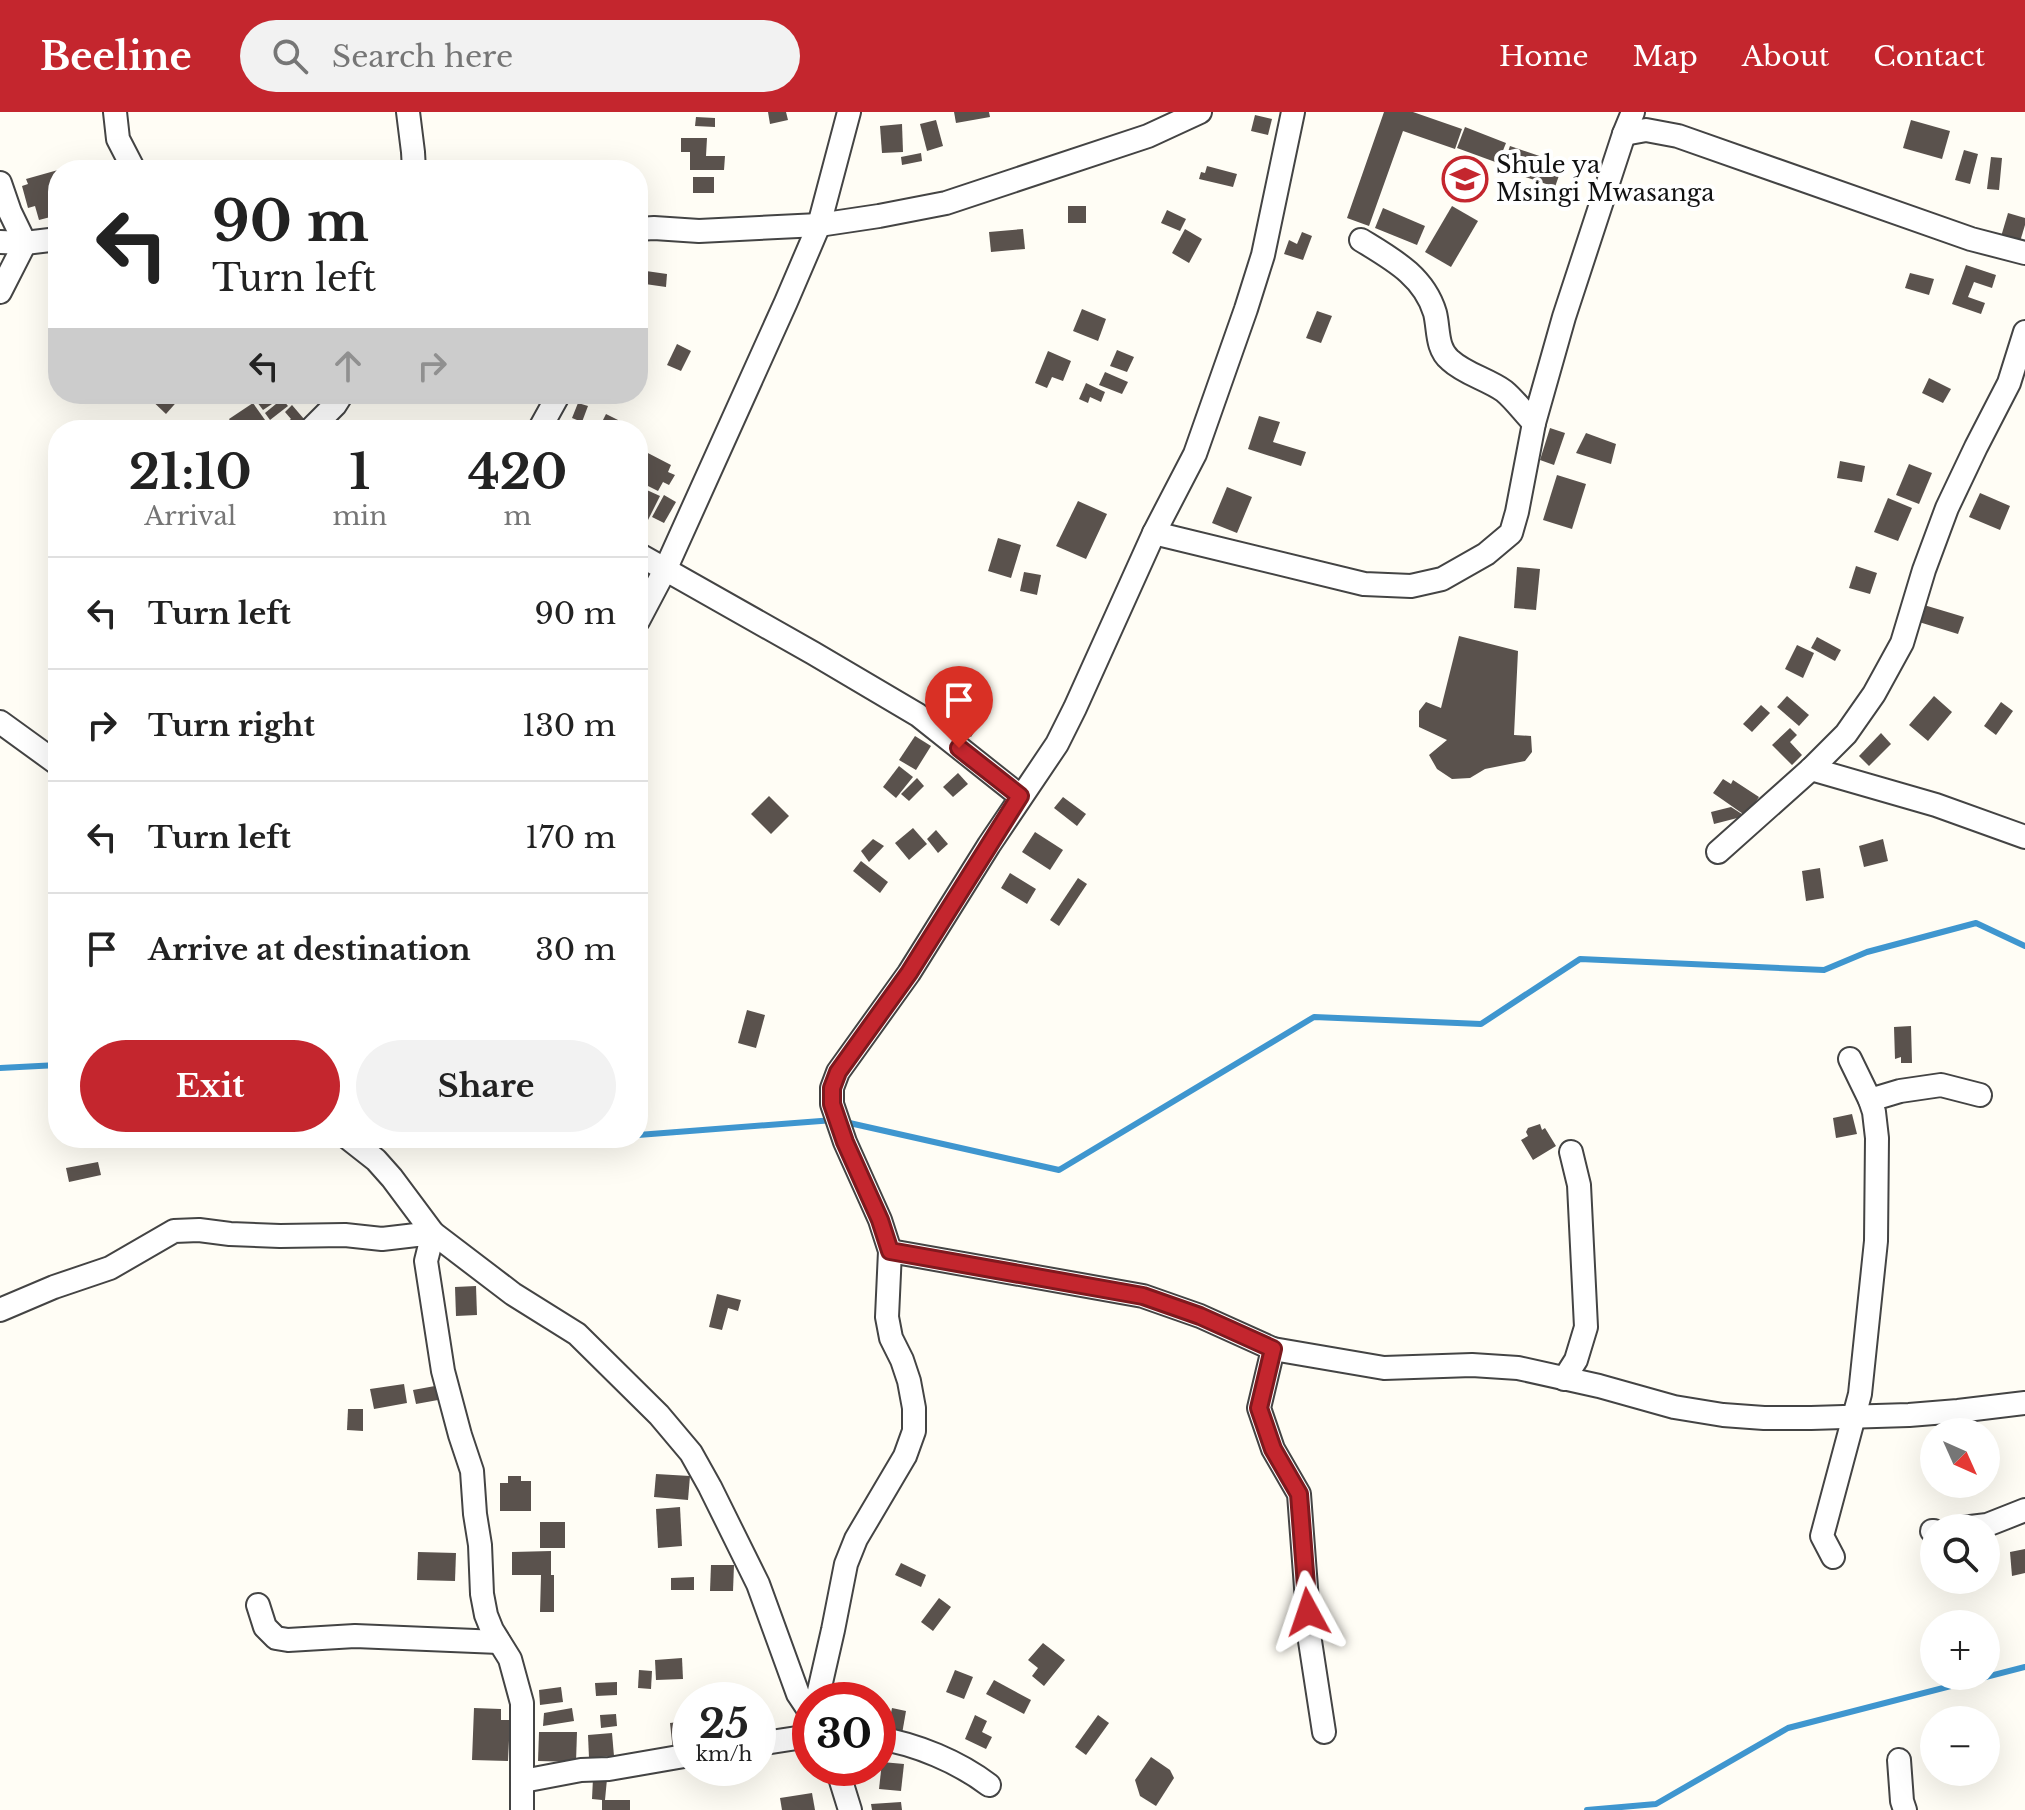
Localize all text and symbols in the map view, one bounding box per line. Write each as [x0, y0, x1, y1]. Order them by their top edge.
search box [240, 20, 800, 92]
text: Beeline [40, 33, 192, 80]
icon: search [268, 34, 312, 78]
text: Search here [332, 38, 513, 75]
text: Home [1499, 39, 1589, 74]
text: Map [1633, 39, 1698, 74]
text: About [1742, 39, 1829, 74]
text: Contact [1873, 39, 1985, 74]
place label: Shule ya Msingi Mwasanga [1496, 150, 1715, 207]
school or university icon: Shule ya Msingi Mwasanga [1441, 155, 1489, 203]
text: 90 m [212, 187, 369, 256]
icon: left [80, 192, 184, 296]
text: Turn left [212, 256, 376, 301]
icon: left [242, 344, 286, 388]
icon: ahead [326, 344, 370, 388]
icon: right [410, 344, 454, 388]
text: 21:10 [129, 442, 252, 502]
text: 1 [349, 442, 370, 502]
text: 420 [468, 442, 567, 502]
text: Arrival [144, 500, 236, 532]
text: min [332, 500, 387, 532]
text: m [504, 500, 532, 532]
icon: left [80, 591, 124, 635]
text: Turn left [148, 595, 291, 632]
text: 90 m [534, 595, 616, 632]
pin [925, 666, 993, 748]
icon: arrive [937, 678, 981, 722]
icon: right [80, 703, 124, 747]
text: Turn right [148, 707, 315, 744]
text: 130 m [522, 707, 616, 744]
icon: left [80, 815, 124, 859]
text: Turn left [148, 819, 291, 856]
text: 170 m [525, 819, 616, 856]
icon: arrive [80, 927, 124, 971]
text: Arrive at destination [148, 931, 471, 968]
text: 30 m [535, 931, 616, 968]
button: Exit [80, 1040, 340, 1132]
button: Share [356, 1040, 616, 1132]
north arrow [1920, 1418, 2000, 1498]
map controls [1920, 1418, 2000, 1786]
button: search [1920, 1514, 2000, 1594]
position arrow [1266, 1570, 1350, 1654]
button: + [1920, 1610, 2000, 1690]
speed limit sign: 30 [792, 1682, 896, 1786]
text: 25 [699, 1699, 749, 1749]
button: − [1920, 1706, 2000, 1786]
text: km/h [696, 1742, 752, 1766]

